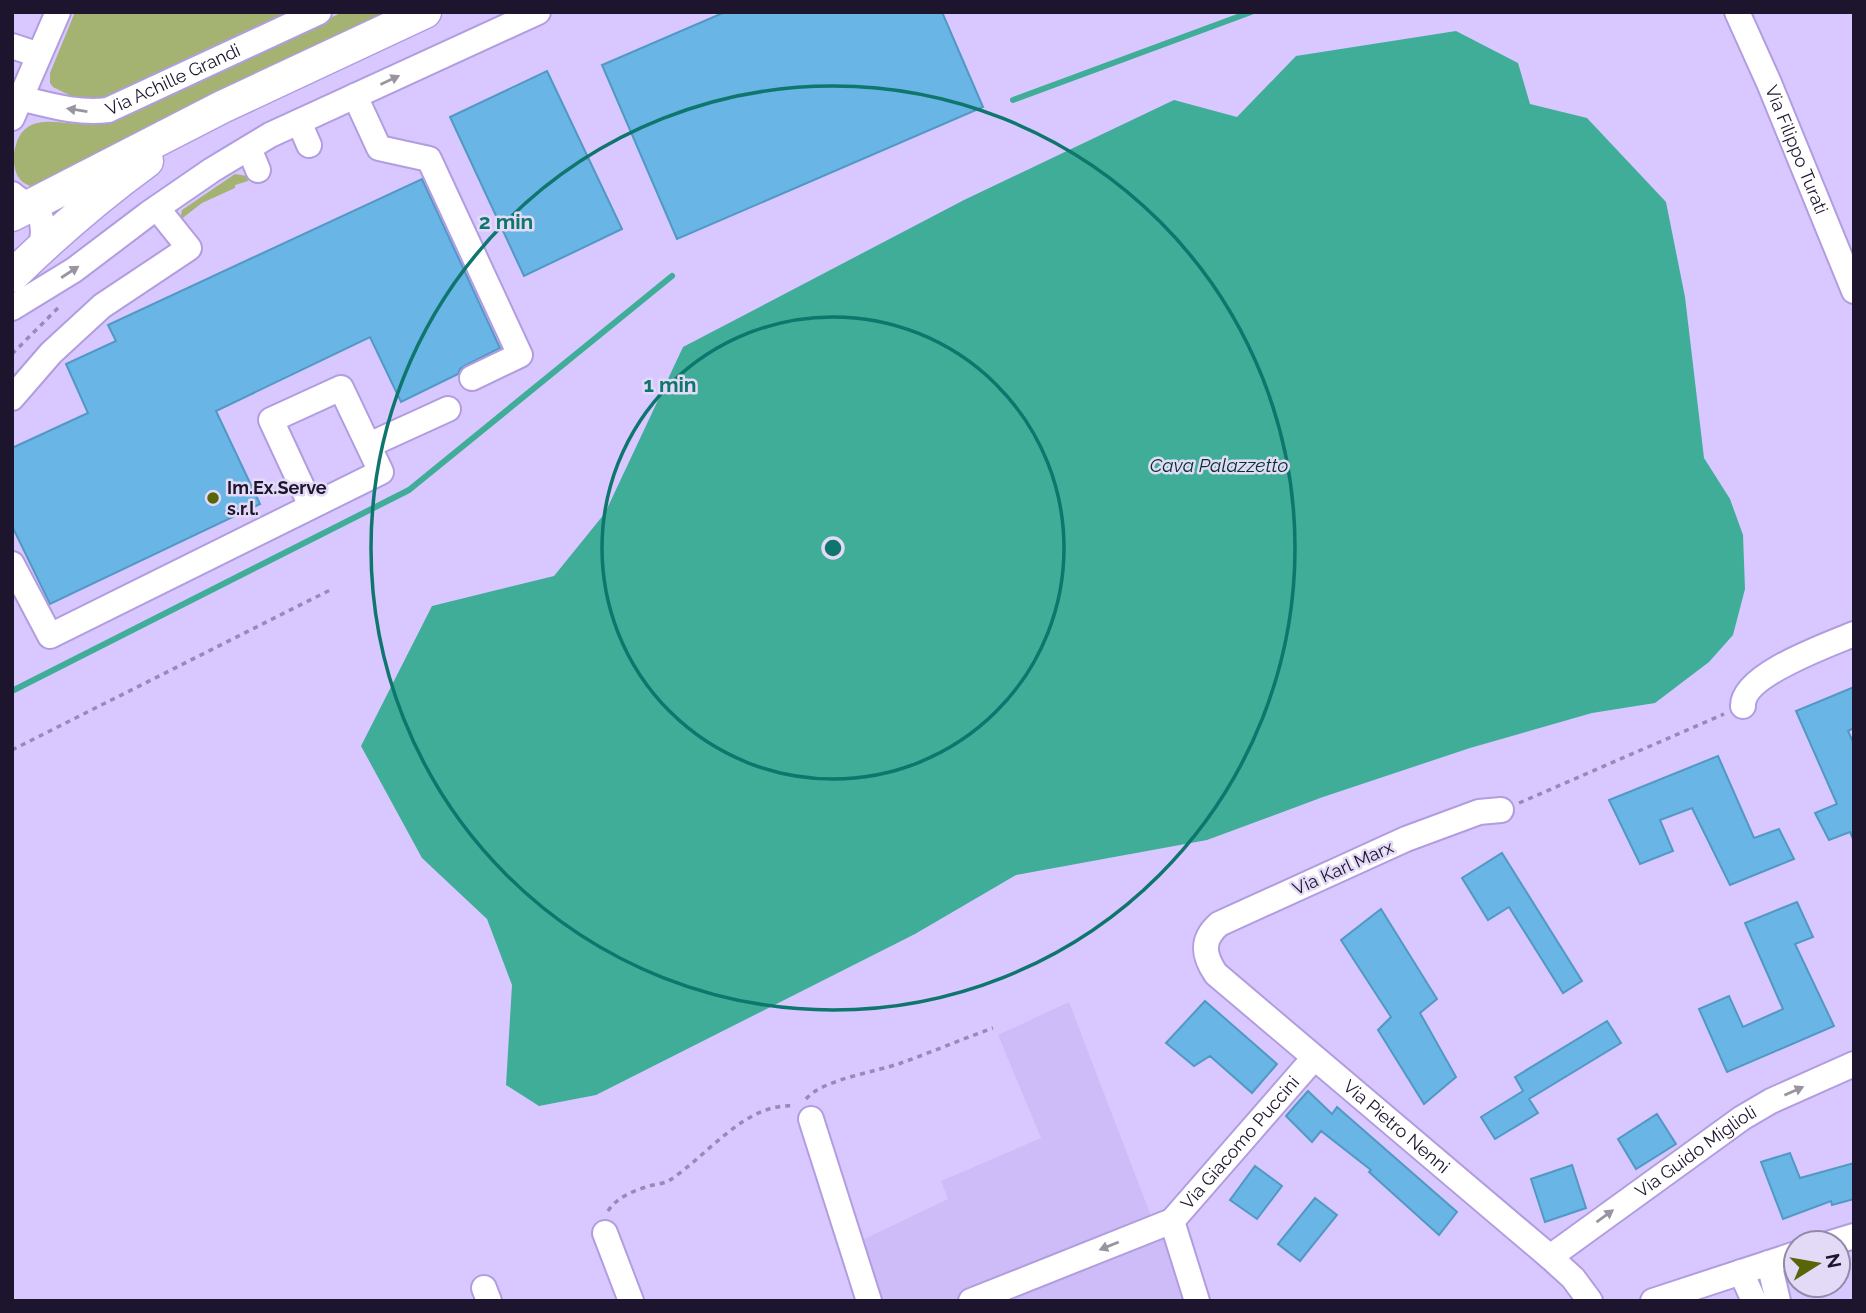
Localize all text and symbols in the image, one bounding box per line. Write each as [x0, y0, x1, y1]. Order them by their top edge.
street label: Via Achille Grandi [102, 39, 243, 120]
one-way arrow [380, 74, 400, 86]
street label: Via Filippo Turati [1761, 82, 1832, 217]
one-way arrow [66, 104, 88, 115]
text: 2 min [479, 209, 533, 234]
one-way arrow [60, 266, 80, 279]
text: 1 min [643, 372, 697, 397]
water label: Cava Palazzetto [1150, 454, 1288, 476]
place label: Im.Ex.Serve s.r.l. [227, 477, 327, 519]
marker: Im.Ex.Serve s.r.l. [205, 490, 221, 506]
centre of rings [821, 536, 845, 560]
street label: Via Karl Marx [1289, 836, 1396, 899]
street label: Via Giacomo Puccini [1176, 1072, 1303, 1213]
street label: Via Pietro Nenni [1339, 1075, 1454, 1177]
one-way arrow [1784, 1085, 1804, 1097]
street label: Via Guido Miglioli [1631, 1101, 1760, 1202]
one-way arrow [1596, 1210, 1614, 1224]
north arrow [1782, 1229, 1852, 1299]
one-way arrow [1098, 1241, 1119, 1252]
text: N [1822, 1252, 1846, 1270]

